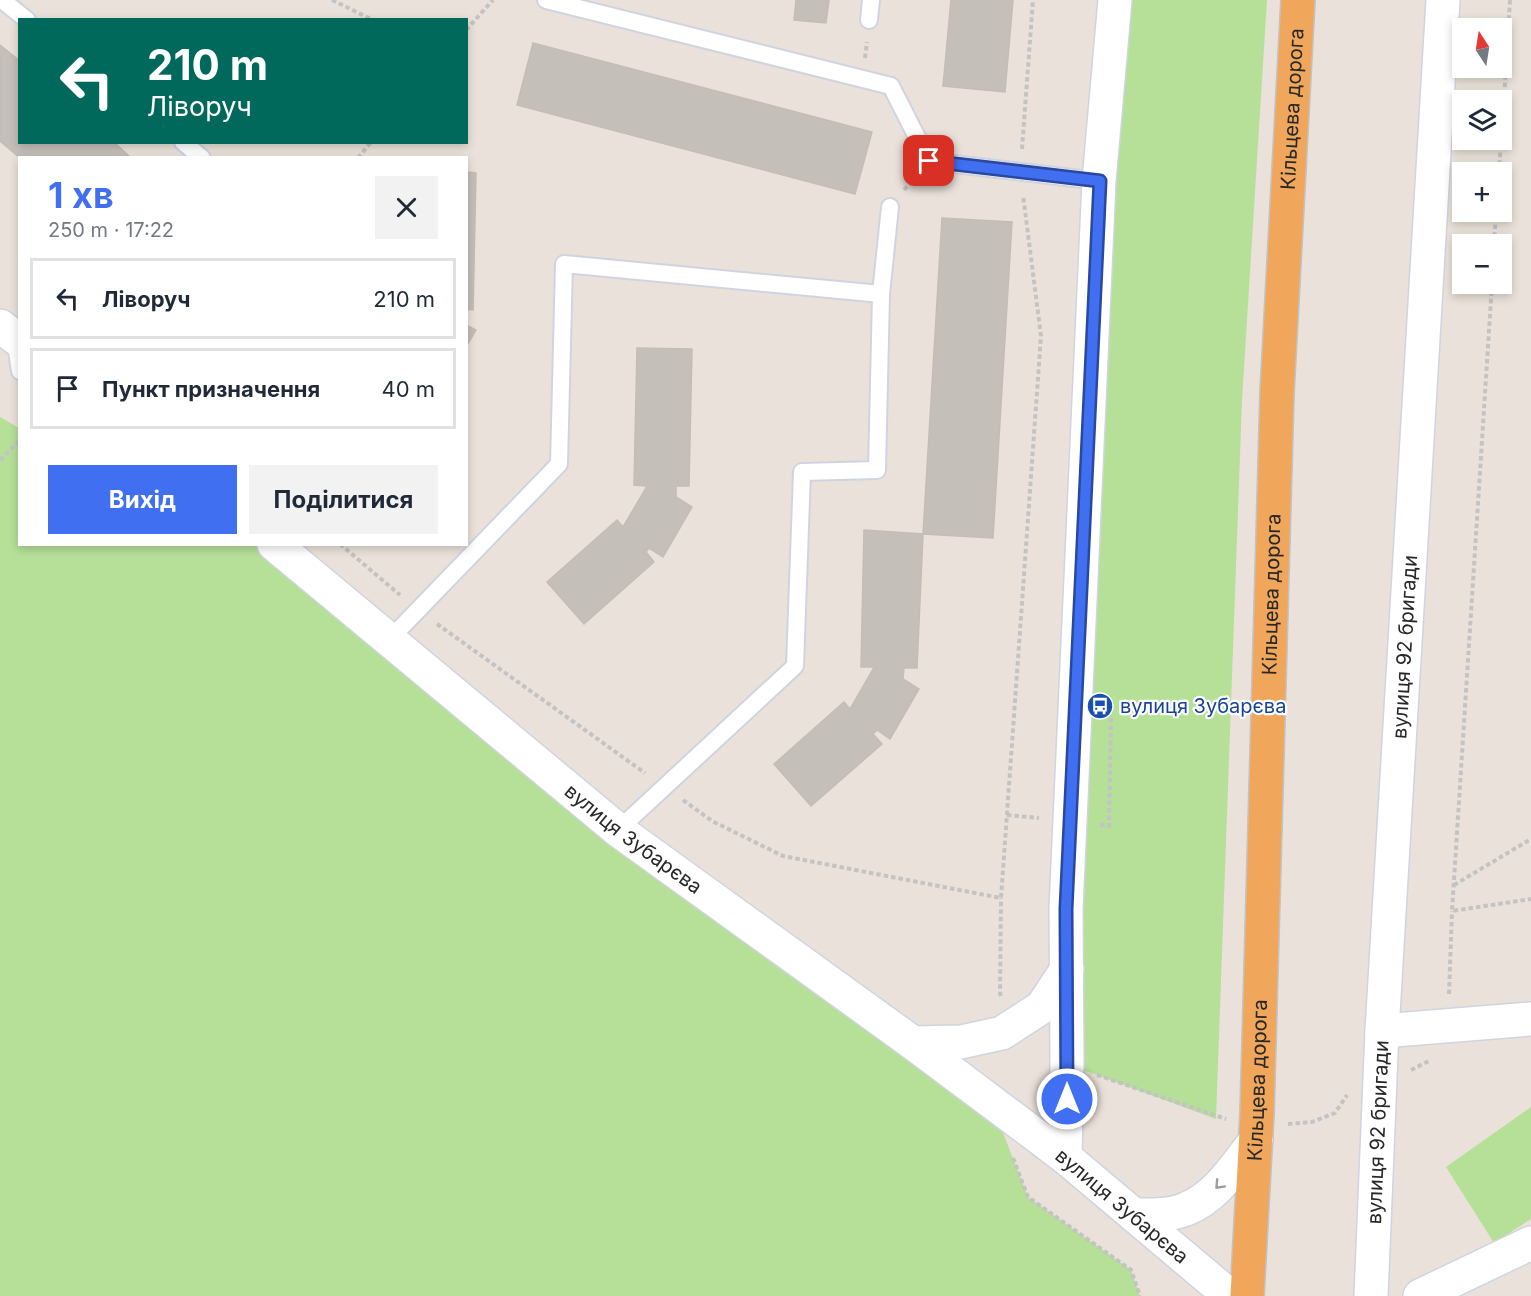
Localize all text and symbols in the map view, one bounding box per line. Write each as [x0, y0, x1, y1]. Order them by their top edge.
north arrow [1452, 18, 1512, 78]
map controls [1452, 18, 1512, 294]
street label: Кільцева дорога [1276, 28, 1308, 190]
text: 210 m [147, 39, 268, 90]
icon: left [48, 42, 126, 120]
text: Ліворуч [147, 90, 252, 123]
button: layers [1452, 90, 1512, 150]
pin [903, 135, 954, 186]
icon: arrive [912, 144, 945, 177]
button: + [1452, 162, 1512, 222]
text: 1 хв [48, 173, 114, 217]
button: close [375, 176, 438, 239]
text: 250 m · 17:22 [48, 218, 174, 242]
button: − [1452, 234, 1512, 294]
icon: left [51, 282, 84, 315]
text: Ліворуч [102, 286, 190, 312]
text: 210 m [373, 286, 435, 312]
icon: arrive [51, 372, 84, 405]
text: Пункт призначення [102, 376, 320, 402]
text: 40 m [381, 376, 435, 402]
button: Вихід [48, 465, 237, 534]
button: Поділитися [249, 465, 438, 534]
street label: Кільцева дорога [1257, 513, 1286, 676]
street label: вулиця 92 бригади [1387, 554, 1422, 740]
bus stop icon: вулиця Зубарєва [1085, 691, 1115, 721]
place label: вулиця Зубарєва [1120, 694, 1286, 718]
street label: вулиця Зубарєва [560, 779, 707, 899]
street label: Кільцева дорога [1242, 999, 1272, 1162]
street label: вулиця 92 бригади [1362, 1040, 1394, 1225]
position arrow [1035, 1067, 1099, 1131]
street label: вулиця Зубарєва [1051, 1143, 1193, 1269]
one-way arrow [1215, 1178, 1226, 1189]

